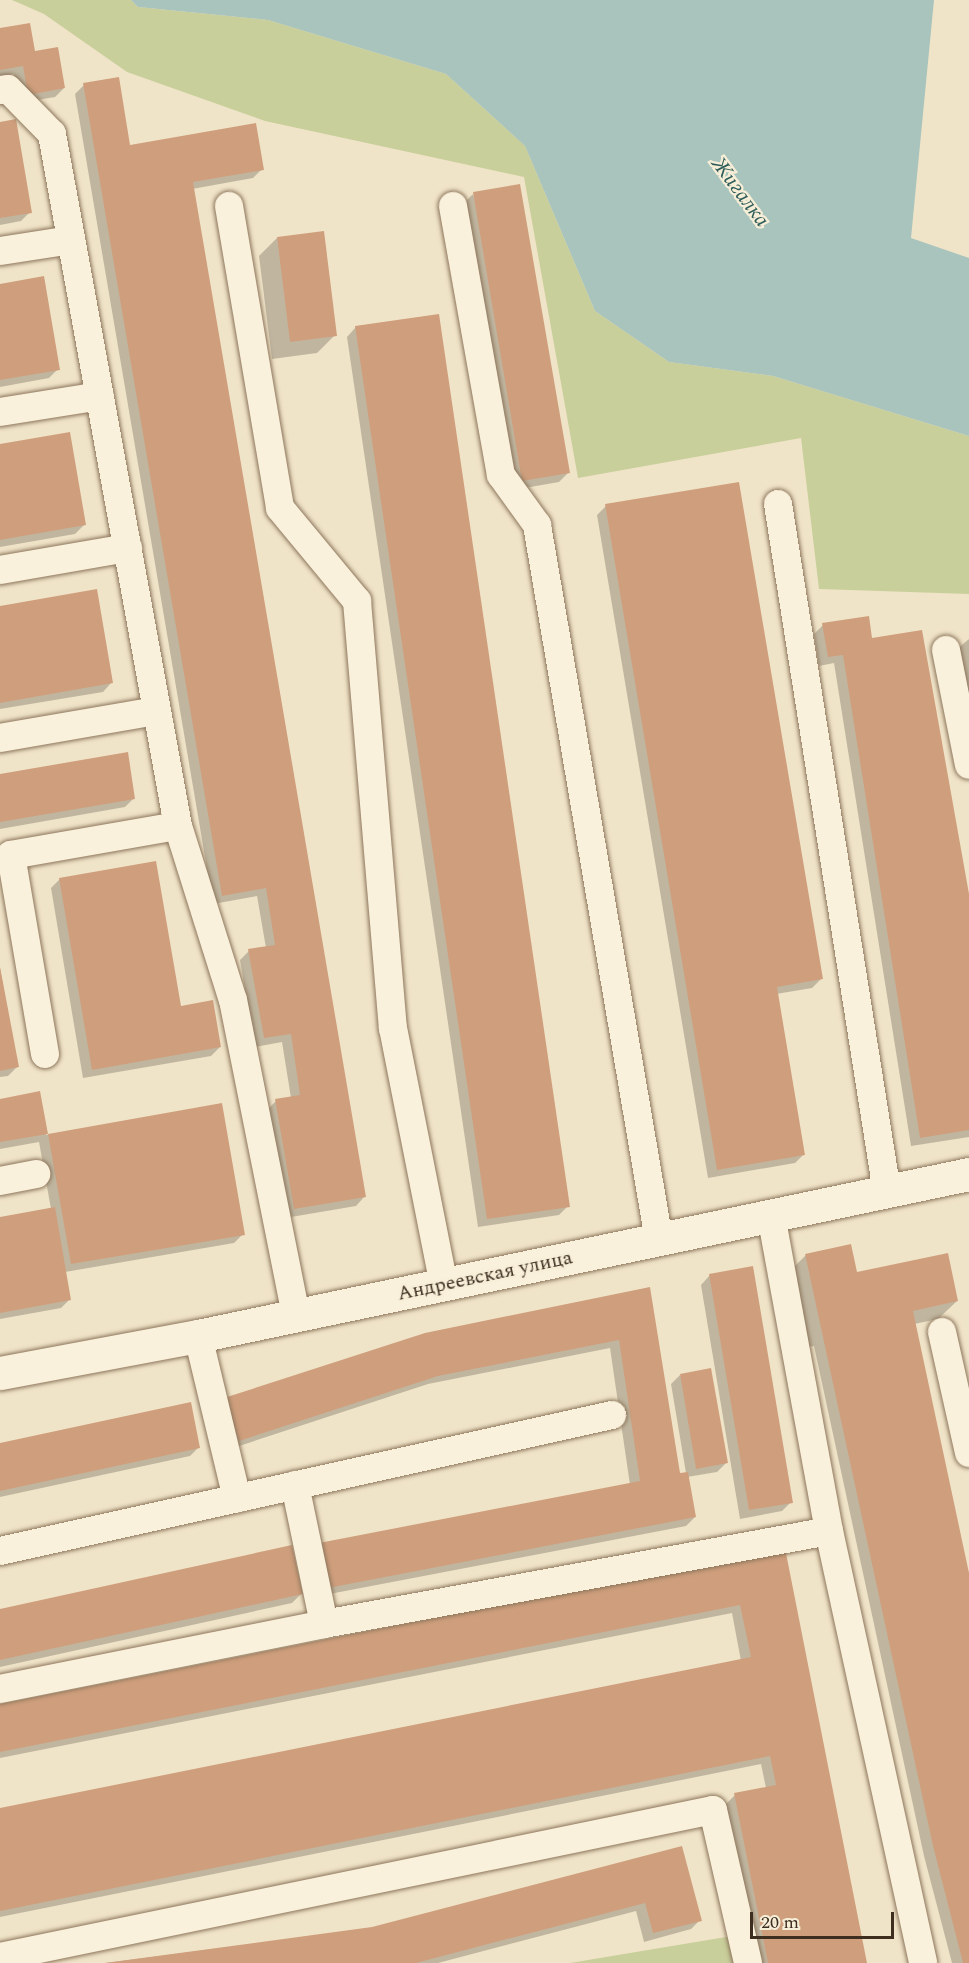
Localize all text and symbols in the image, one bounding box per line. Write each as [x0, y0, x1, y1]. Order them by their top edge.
water label: Жигалка [705, 152, 775, 232]
street label: Андреевская улица [395, 1246, 575, 1306]
scale bar [753, 1900, 897, 1938]
text: 20 m [761, 1909, 799, 1936]

